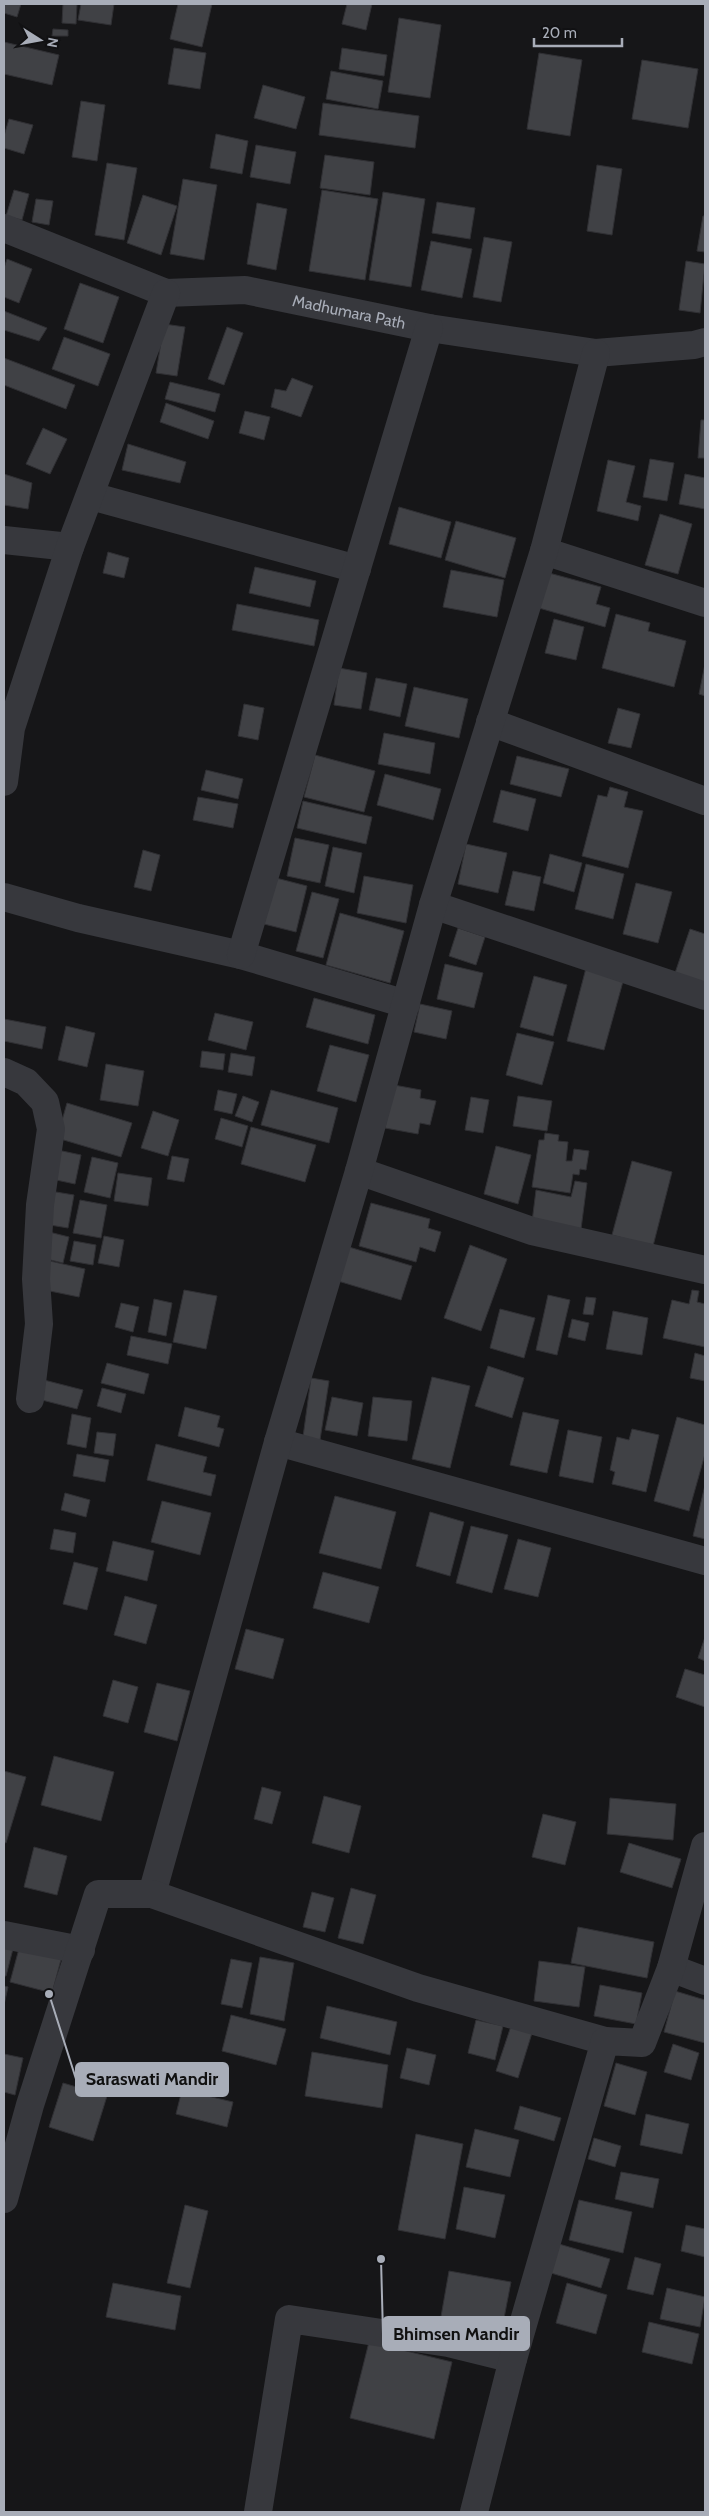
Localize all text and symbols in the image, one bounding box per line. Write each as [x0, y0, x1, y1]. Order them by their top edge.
north arrow [15, 15, 65, 65]
scale bar [534, 15, 622, 47]
text: 20 m [542, 24, 577, 42]
text: N [43, 36, 63, 49]
street label: Madhumara Path [291, 291, 407, 332]
callout: Saraswati Mandir [76, 2063, 228, 2096]
text: Saraswati Mandir [86, 2068, 218, 2090]
callout: Bhimsen Mandir [383, 2317, 529, 2350]
text: Bhimsen Mandir [393, 2323, 519, 2345]

